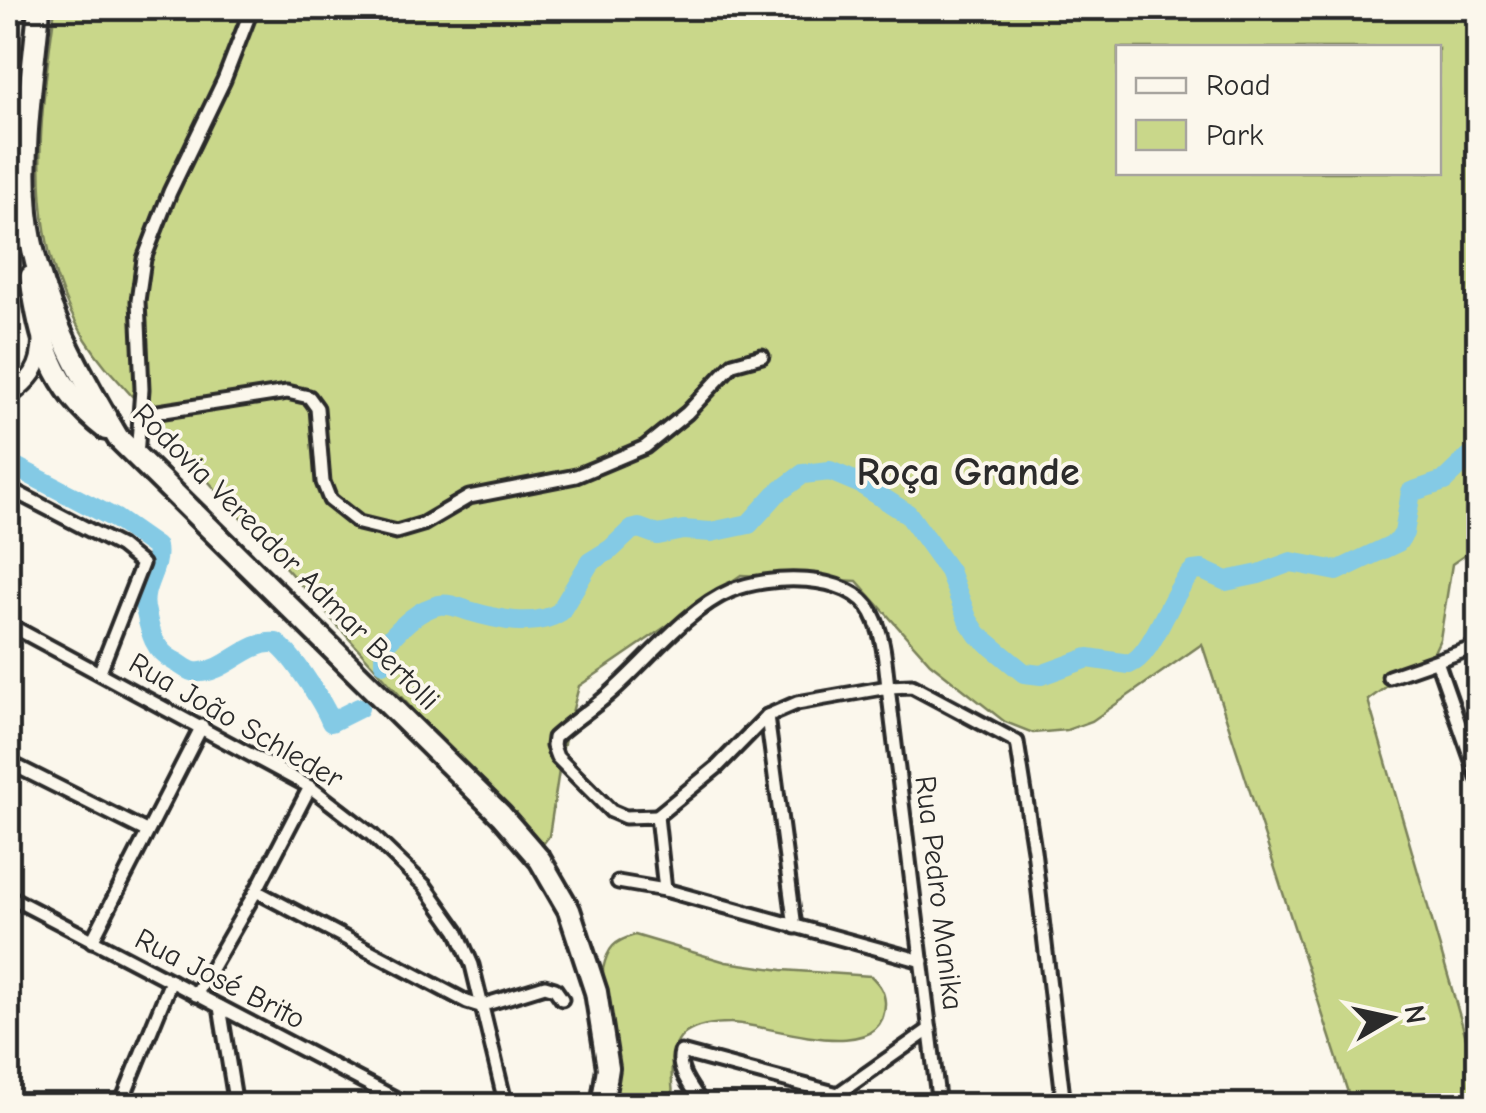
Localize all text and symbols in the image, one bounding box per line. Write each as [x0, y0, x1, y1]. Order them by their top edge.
legend [1116, 45, 1441, 175]
text: Road [1206, 68, 1271, 103]
text: Park [1206, 118, 1264, 153]
street label: Rodovia Vereador Admar Bertolli [125, 396, 447, 718]
district label: Roça Grande [856, 449, 1080, 495]
street label: Rua João Schleder [123, 646, 349, 796]
street label: Rua Pedro Manika [907, 774, 971, 1012]
street label: Rua José Brito [129, 921, 311, 1037]
north arrow [1341, 968, 1441, 1068]
text: N [1397, 1003, 1432, 1026]

